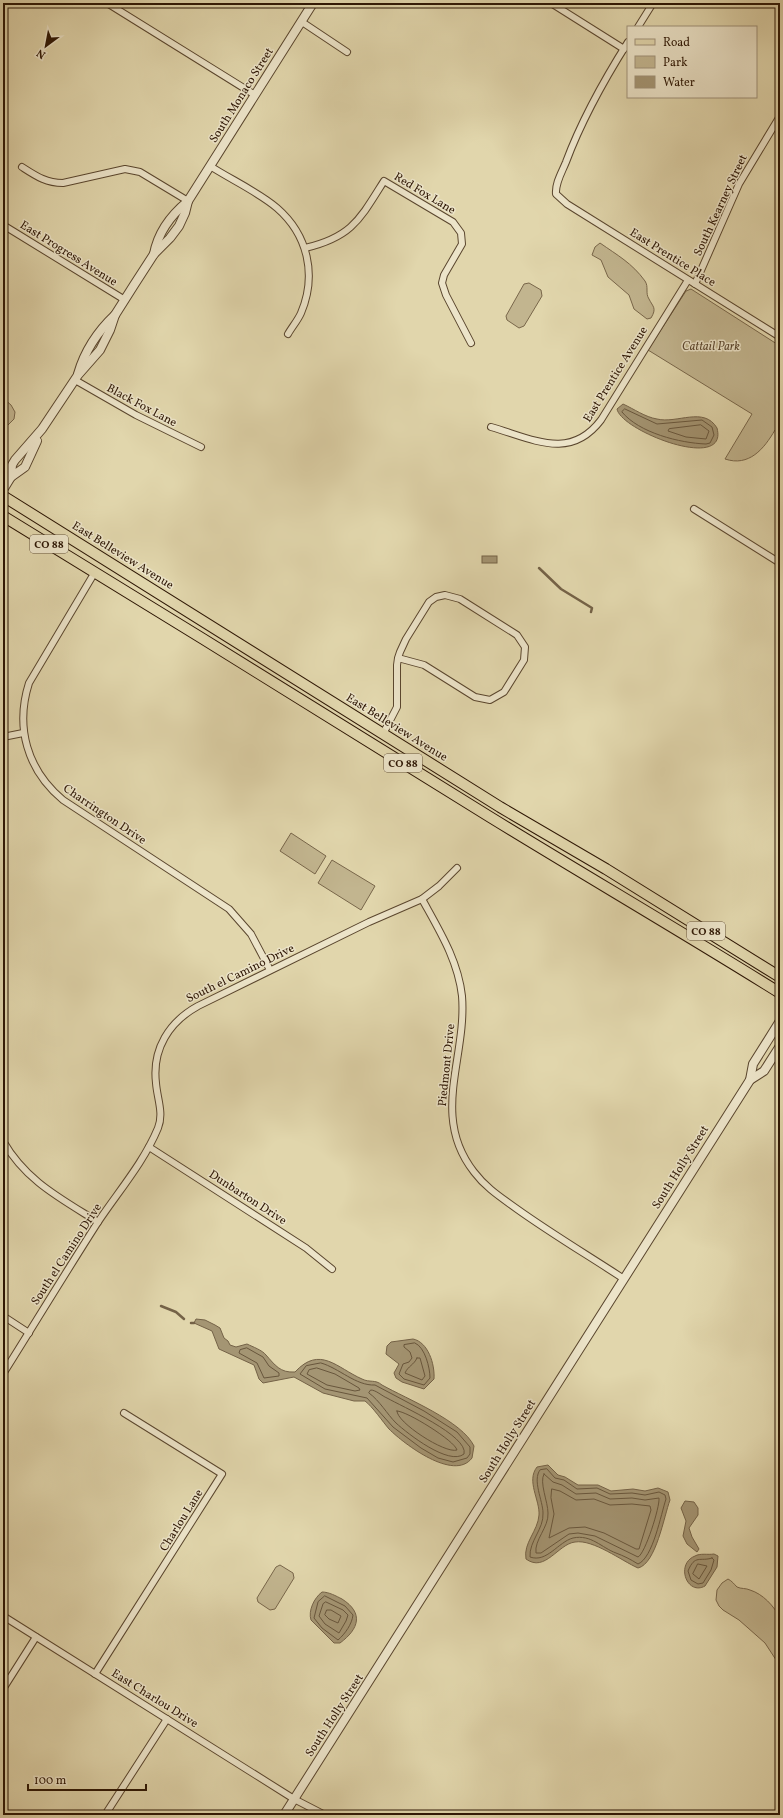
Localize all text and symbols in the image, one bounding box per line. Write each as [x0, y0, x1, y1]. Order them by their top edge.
north arrow [26, 26, 66, 66]
legend [627, 26, 757, 98]
text: Road [663, 35, 690, 51]
text: N [34, 45, 49, 62]
street label: South Monaco Street [206, 45, 278, 146]
text: Park [663, 55, 688, 71]
text: Water [663, 75, 695, 91]
street label: South Kearney Street [690, 152, 752, 259]
street label: Red Fox Lane [391, 169, 459, 219]
street label: East Progress Avenue [17, 217, 121, 290]
street label: East Prentice Place [626, 225, 719, 291]
street label: East Prentice Avenue [580, 323, 652, 426]
park label: Cattail Park [682, 339, 740, 355]
street label: Black Fox Lane [104, 381, 180, 431]
street label: East Belleview Avenue [69, 518, 177, 594]
road number: CO 88 [30, 535, 68, 553]
street label: East Belleview Avenue [343, 690, 451, 766]
road number: CO 88 [384, 754, 422, 772]
street label: Charrington Drive [60, 781, 149, 849]
road number: CO 88 [687, 922, 725, 940]
street label: South el Camino Drive [184, 941, 297, 1007]
street label: Piedmont Drive [435, 1023, 459, 1107]
street label: South Holly Street [649, 1123, 713, 1212]
street label: Dunbarton Drive [206, 1167, 290, 1229]
street label: South el Camino Drive [28, 1200, 106, 1309]
street label: South Holly Street [476, 1397, 540, 1486]
street label: Charlou Lane [156, 1486, 208, 1555]
street label: East Charlou Drive [108, 1666, 201, 1732]
street label: South Holly Street [302, 1671, 368, 1760]
scale bar [28, 1766, 146, 1792]
text: 100 m [34, 1773, 67, 1789]

